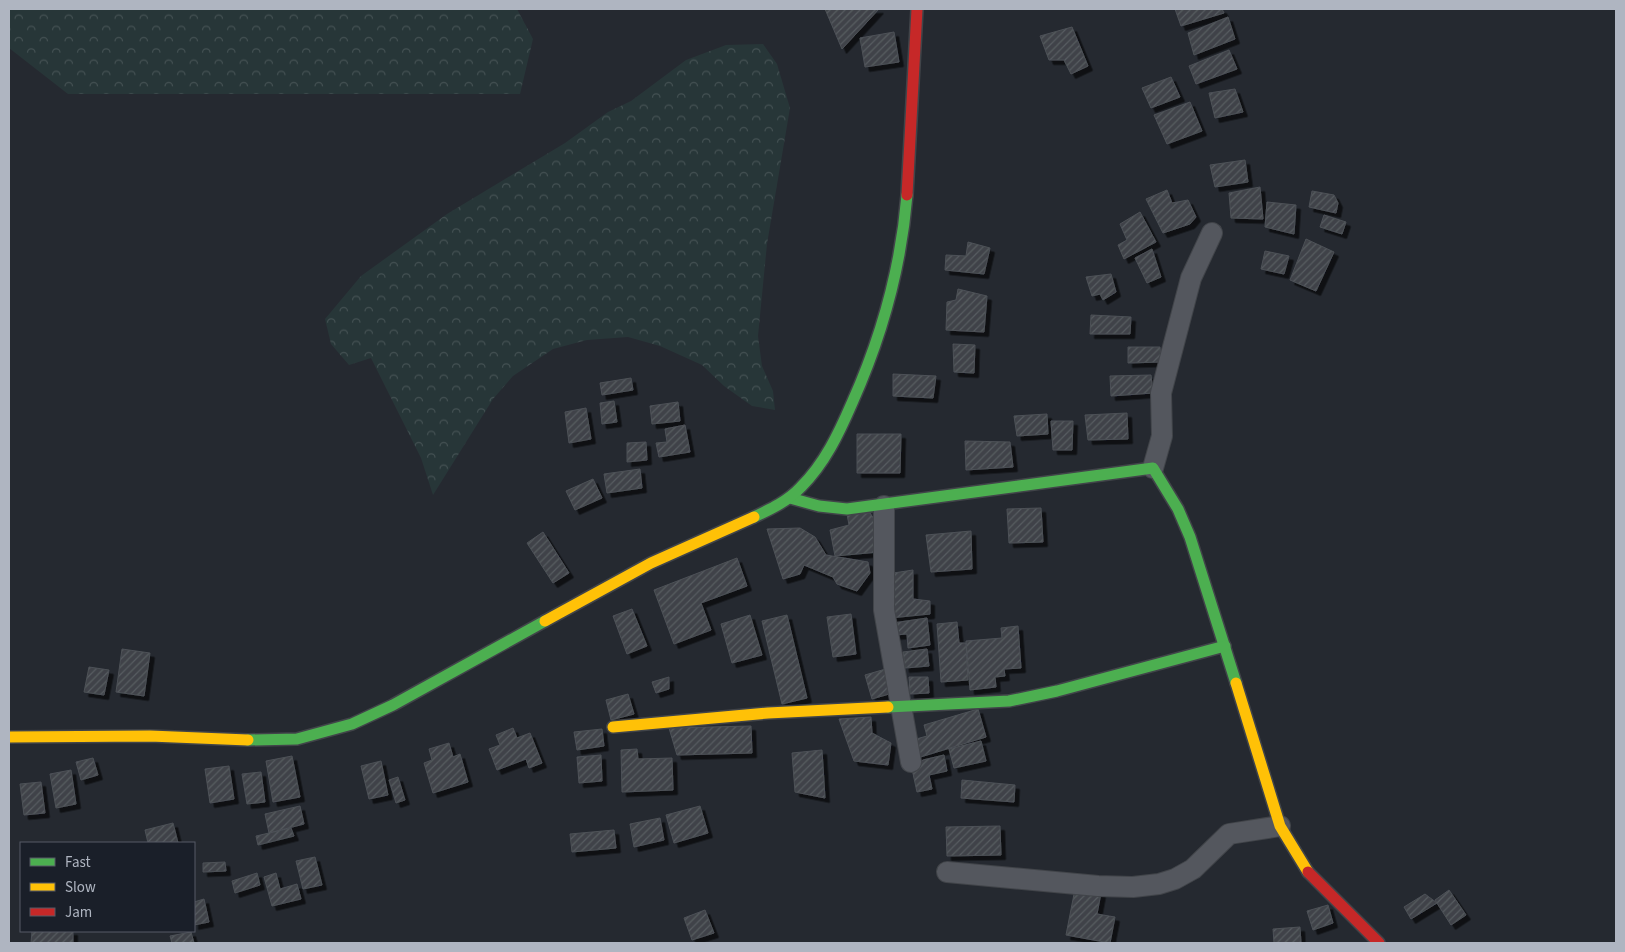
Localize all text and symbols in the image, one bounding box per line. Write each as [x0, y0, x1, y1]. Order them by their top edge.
legend [20, 842, 195, 932]
text: Fast [65, 852, 91, 873]
text: Slow [65, 877, 96, 898]
text: Jam [65, 902, 92, 923]

